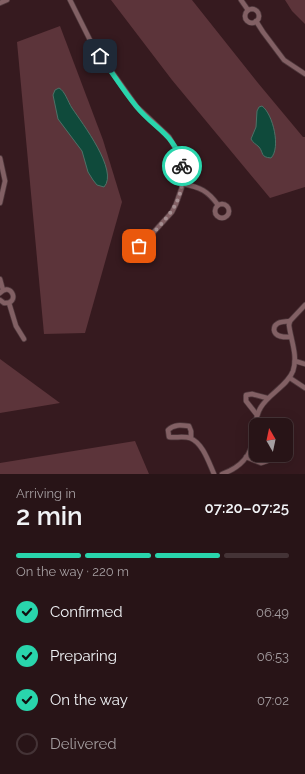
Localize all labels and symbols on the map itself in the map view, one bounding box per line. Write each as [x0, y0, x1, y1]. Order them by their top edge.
pin [83, 39, 117, 73]
courier [162, 146, 202, 186]
pin [122, 229, 156, 263]
north arrow [249, 418, 293, 462]

